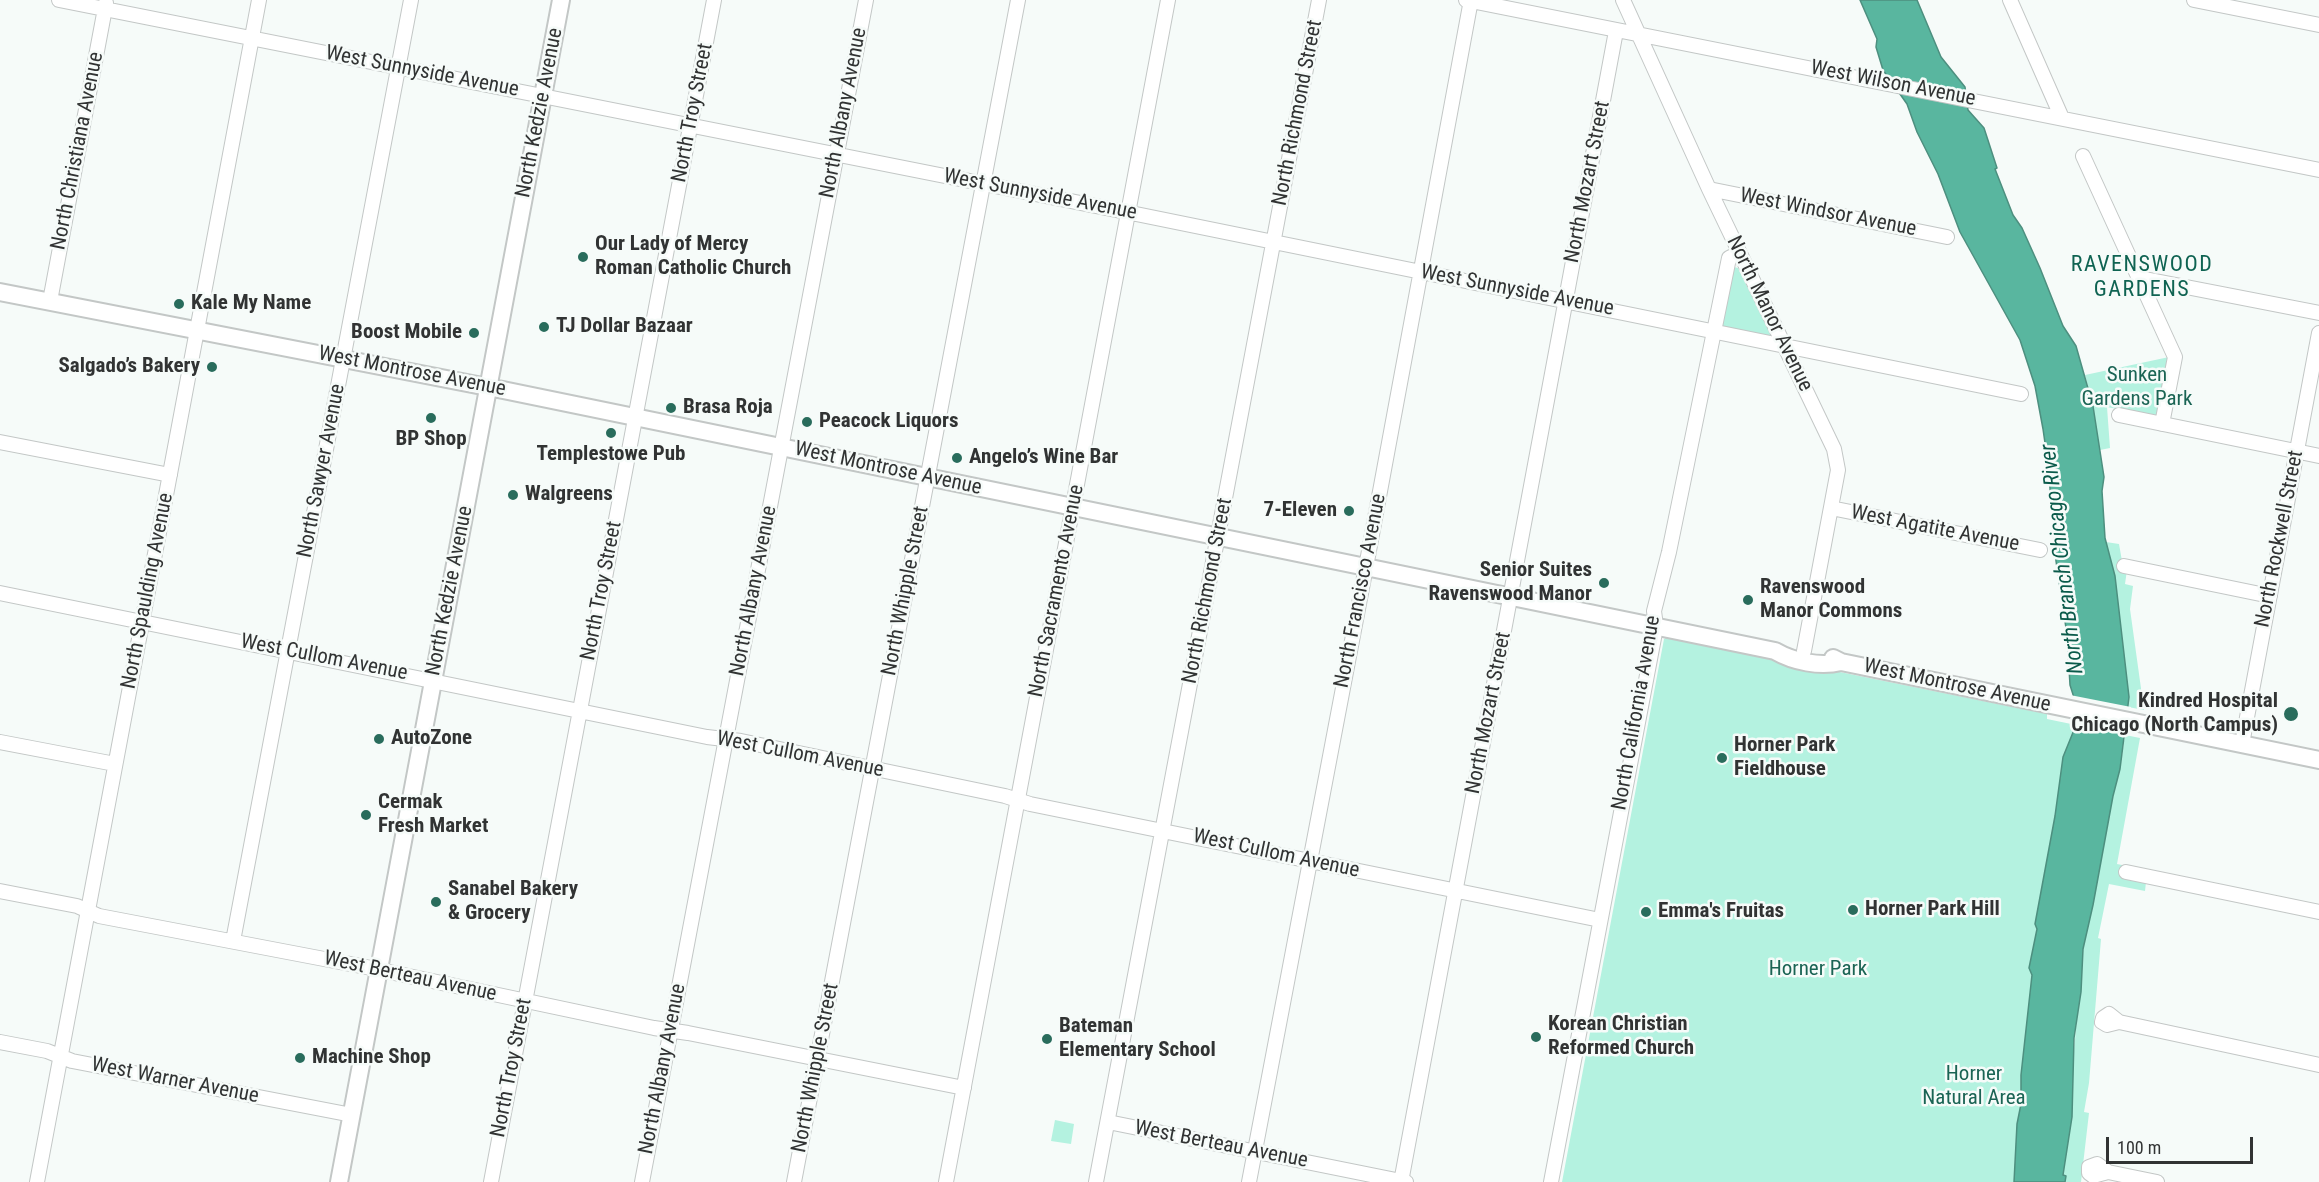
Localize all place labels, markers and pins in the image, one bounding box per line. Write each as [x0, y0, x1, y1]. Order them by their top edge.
place label: Our Lady of Mercy Roman Catholic Church [595, 232, 791, 282]
marker: Our Lady of Mercy Roman Catholic Church [576, 250, 590, 264]
place label: Kale My Name [191, 291, 311, 317]
marker: Kale My Name [172, 297, 186, 311]
place label: TJ Dollar Bazaar [556, 314, 693, 340]
place label: Boost Mobile [351, 320, 462, 346]
marker: TJ Dollar Bazaar [537, 320, 551, 334]
marker: Boost Mobile [467, 326, 481, 340]
place label: Salgado’s Bakery [59, 354, 200, 380]
marker: Salgado’s Bakery [205, 360, 219, 374]
place label: Brasa Roja [683, 395, 773, 421]
marker: Brasa Roja [664, 401, 678, 415]
place label: Peacock Liquors [819, 409, 958, 435]
marker: BP Shop [424, 411, 438, 425]
marker: Peacock Liquors [800, 415, 814, 429]
marker: Templestowe Pub [604, 426, 618, 440]
place label: BP Shop [395, 427, 467, 453]
place label: Templestowe Pub [537, 442, 685, 468]
place label: Angelo’s Wine Bar [969, 445, 1118, 471]
marker: Angelo’s Wine Bar [950, 451, 964, 465]
place label: Walgreens [525, 482, 613, 508]
marker: Walgreens [506, 488, 520, 502]
place label: 7-Eleven [1264, 498, 1337, 524]
marker: 7-Eleven [1342, 504, 1356, 518]
place label: Senior Suites Ravenswood Manor [1428, 558, 1592, 608]
place label: Ravenswood Manor Commons [1760, 575, 1902, 625]
marker: Senior Suites Ravenswood Manor [1597, 576, 1611, 590]
marker: Ravenswood Manor Commons [1741, 593, 1755, 607]
place label: Kindred Hospital Chicago (North Campus) [2071, 689, 2278, 739]
marker: Kindred Hospital Chicago (North Campus) [2282, 705, 2300, 723]
place label: AutoZone [391, 726, 472, 752]
marker: AutoZone [372, 732, 386, 746]
place label: Horner Park Fieldhouse [1734, 733, 1835, 783]
marker: Horner Park Fieldhouse [1715, 751, 1729, 765]
place label: Cermak Fresh Market [378, 790, 488, 840]
marker: Cermak Fresh Market [359, 808, 373, 822]
place label: Sanabel Bakery & Grocery [448, 877, 578, 927]
marker: Sanabel Bakery & Grocery [429, 895, 443, 909]
place label: Horner Park Hill [1865, 897, 2000, 923]
place label: Emma's Fruitas [1658, 899, 1784, 925]
marker: Horner Park Hill [1846, 903, 1860, 917]
marker: Emma's Fruitas [1639, 905, 1653, 919]
place label: Korean Christian Reformed Church [1548, 1012, 1694, 1062]
place label: Bateman Elementary School [1059, 1014, 1216, 1064]
marker: Korean Christian Reformed Church [1529, 1030, 1543, 1044]
marker: Bateman Elementary School [1040, 1032, 1054, 1046]
place label: Machine Shop [312, 1045, 431, 1071]
marker: Machine Shop [293, 1051, 307, 1065]

